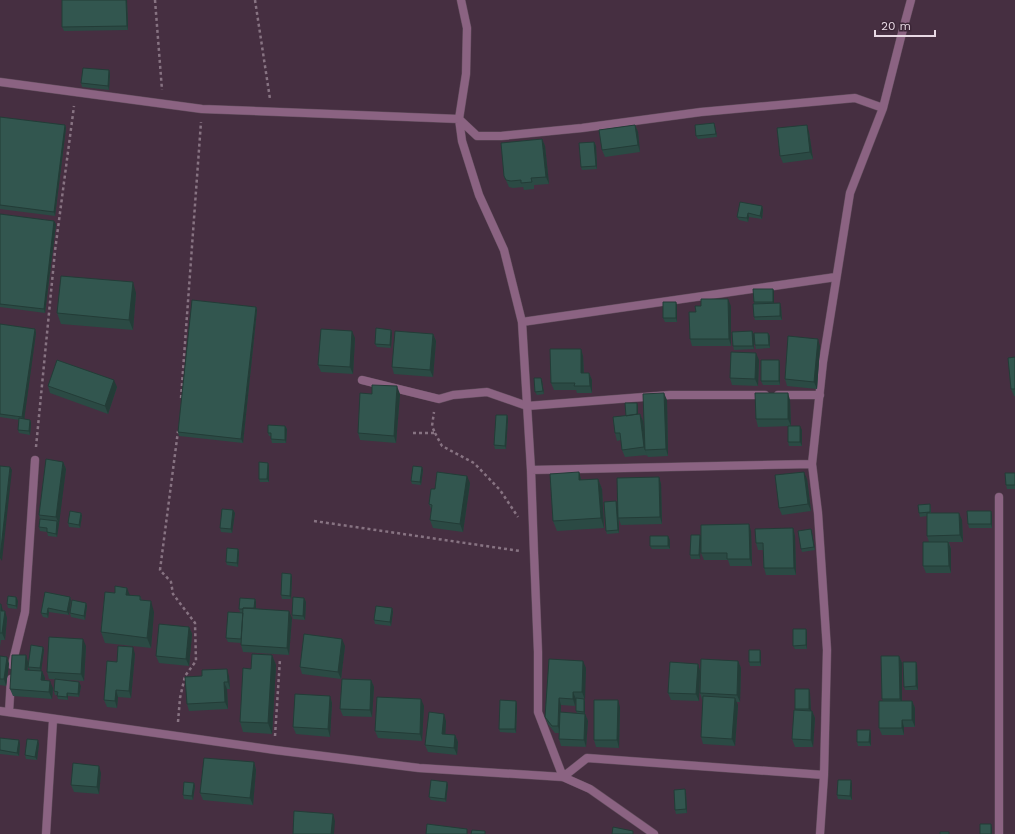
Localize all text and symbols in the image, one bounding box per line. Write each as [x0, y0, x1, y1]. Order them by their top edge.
scale bar [875, 12, 935, 38]
text: 20 m [881, 19, 911, 33]

